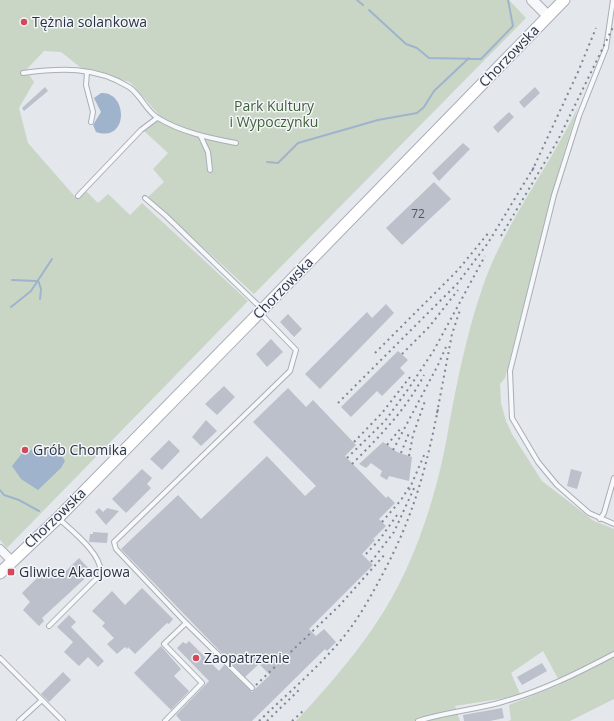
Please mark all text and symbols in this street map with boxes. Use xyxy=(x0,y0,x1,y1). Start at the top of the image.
place label: Tężnia solankowa xyxy=(32,12,147,31)
marker: Tężnia solankowa xyxy=(19,17,29,27)
street label: Chorzowska xyxy=(474,21,543,91)
park label: Park Kultury i Wypoczynku xyxy=(230,96,318,131)
house number: 72 xyxy=(411,205,425,222)
street label: Chorzowska xyxy=(248,253,317,323)
place label: Grób Chomika xyxy=(33,440,127,459)
marker: Grób Chomika xyxy=(20,445,30,455)
street label: Chorzowska xyxy=(20,483,90,552)
place label: Gliwice Akacjowa xyxy=(19,562,130,581)
marker: Gliwice Akacjowa xyxy=(6,567,16,577)
place label: Zaopatrzenie xyxy=(204,648,290,667)
marker: Zaopatrzenie xyxy=(191,653,201,663)

